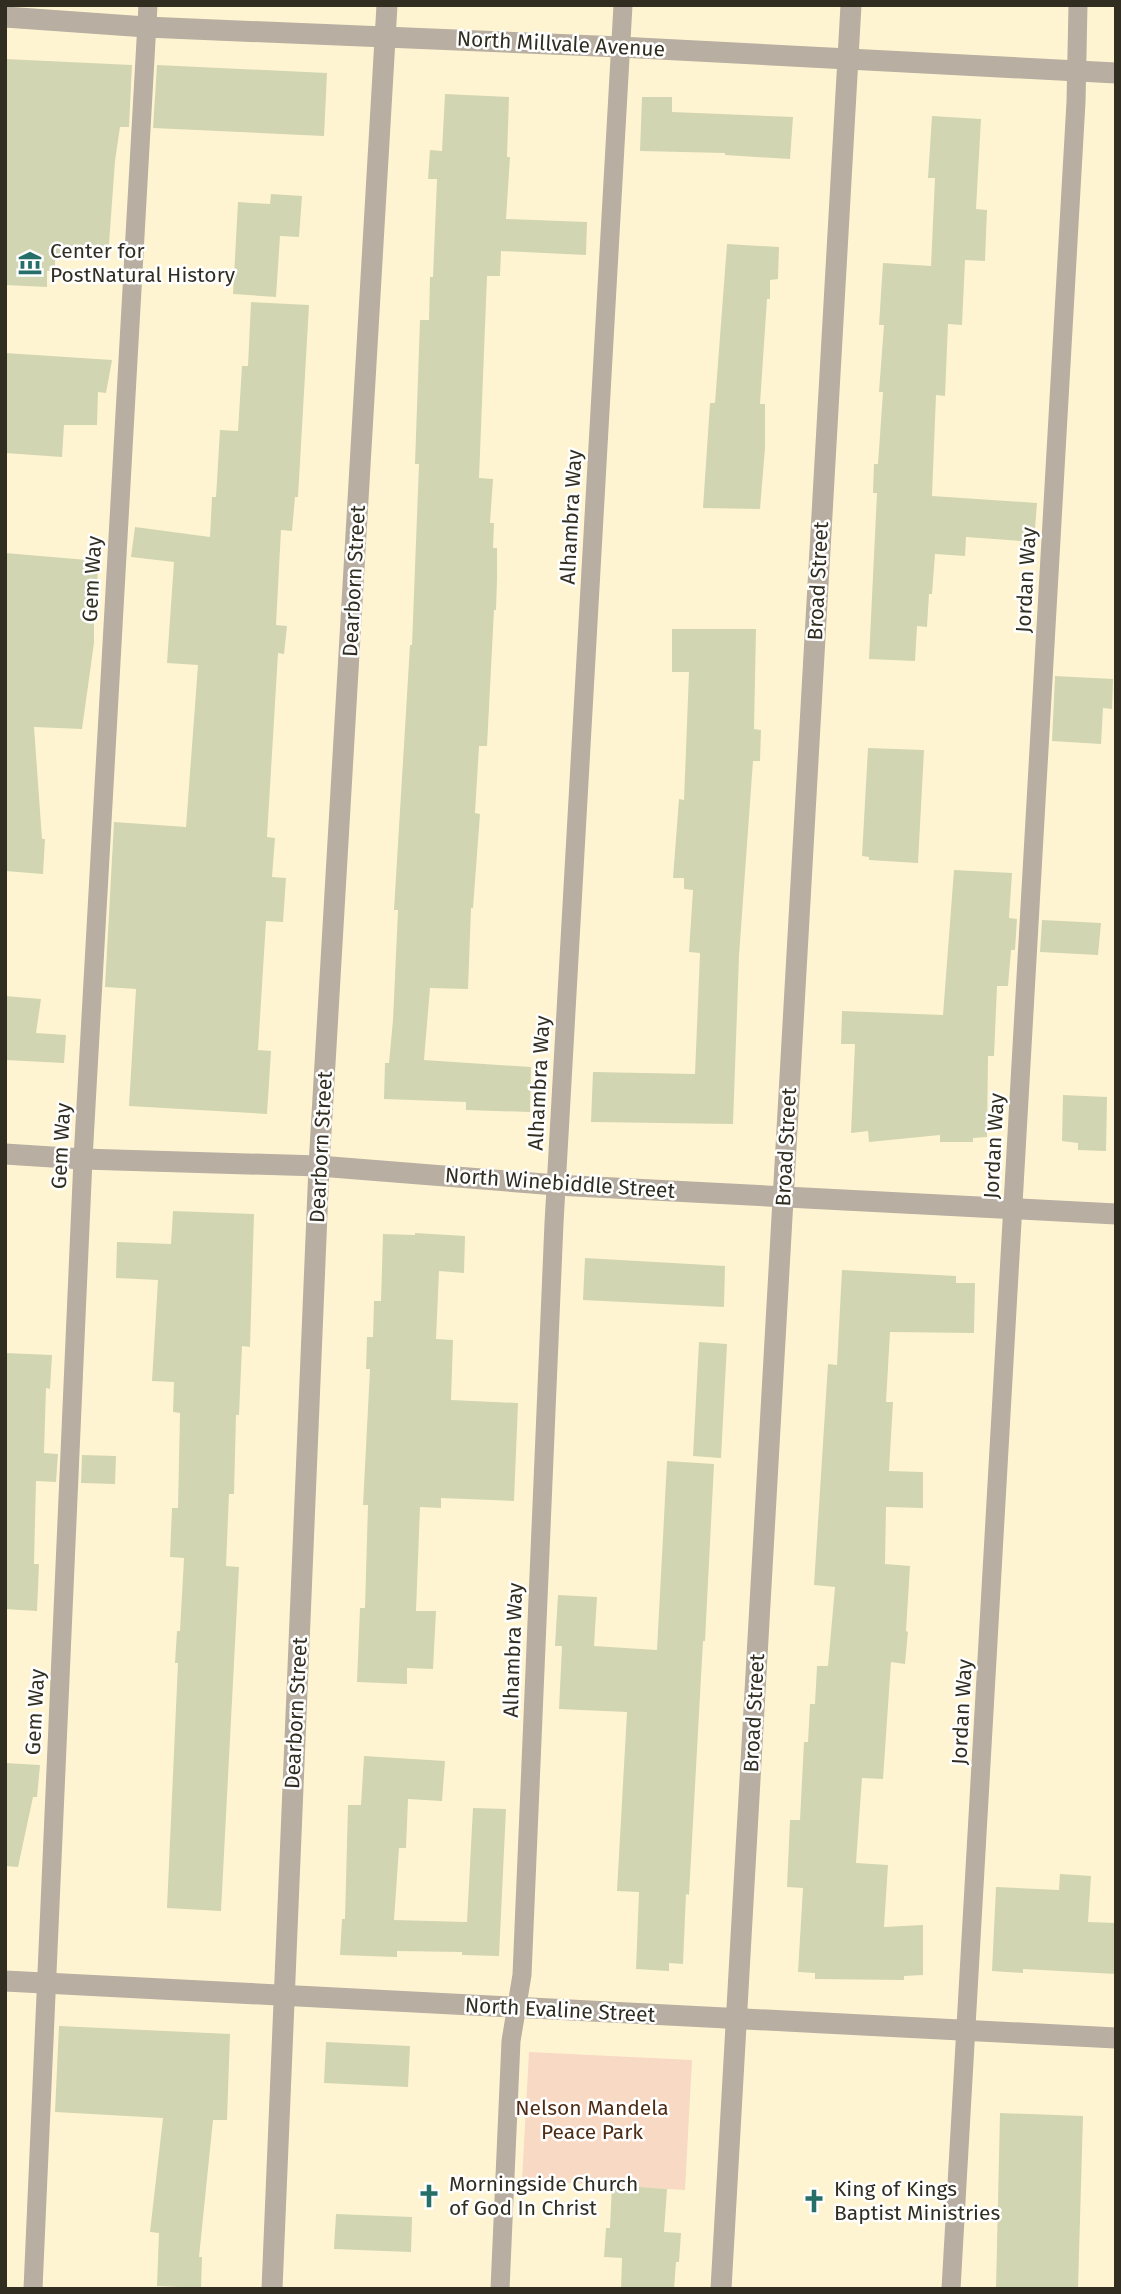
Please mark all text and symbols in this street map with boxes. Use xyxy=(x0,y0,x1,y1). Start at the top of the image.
street label: North Millvale Avenue xyxy=(456,26,666,62)
place label: Center for PostNatural History xyxy=(50,238,236,288)
museum icon: Center for PostNatural History xyxy=(16,249,44,277)
street label: Alhambra Way xyxy=(554,448,588,585)
street label: Dearborn Street xyxy=(337,504,371,658)
street label: Broad Street xyxy=(802,521,834,641)
street label: Jordan Way xyxy=(1010,526,1042,634)
street label: Gem Way xyxy=(77,535,107,623)
street label: Alhambra Way xyxy=(522,1014,556,1151)
street label: Dearborn Street xyxy=(304,1070,338,1224)
street label: Broad Street xyxy=(770,1087,802,1207)
street label: Jordan Way xyxy=(978,1092,1010,1200)
street label: Gem Way xyxy=(46,1102,76,1190)
street label: North Winebiddle Street xyxy=(444,1162,676,1204)
street label: Alhambra Way xyxy=(498,1581,528,1718)
street label: Dearborn Street xyxy=(279,1636,313,1790)
street label: Broad Street xyxy=(738,1653,770,1773)
street label: Jordan Way xyxy=(946,1658,978,1766)
street label: Gem Way xyxy=(20,1668,50,1756)
street label: North Evaline Street xyxy=(464,1992,656,2028)
park label: Nelson Mandela Peace Park xyxy=(515,2095,669,2145)
place label: Morningside Church of God In Christ xyxy=(449,2171,638,2221)
place label: King of Kings Baptist Ministries xyxy=(834,2176,1000,2226)
church icon: Morningside Church of God In Christ xyxy=(415,2182,443,2210)
church icon: King of Kings Baptist Ministries xyxy=(800,2187,828,2215)

